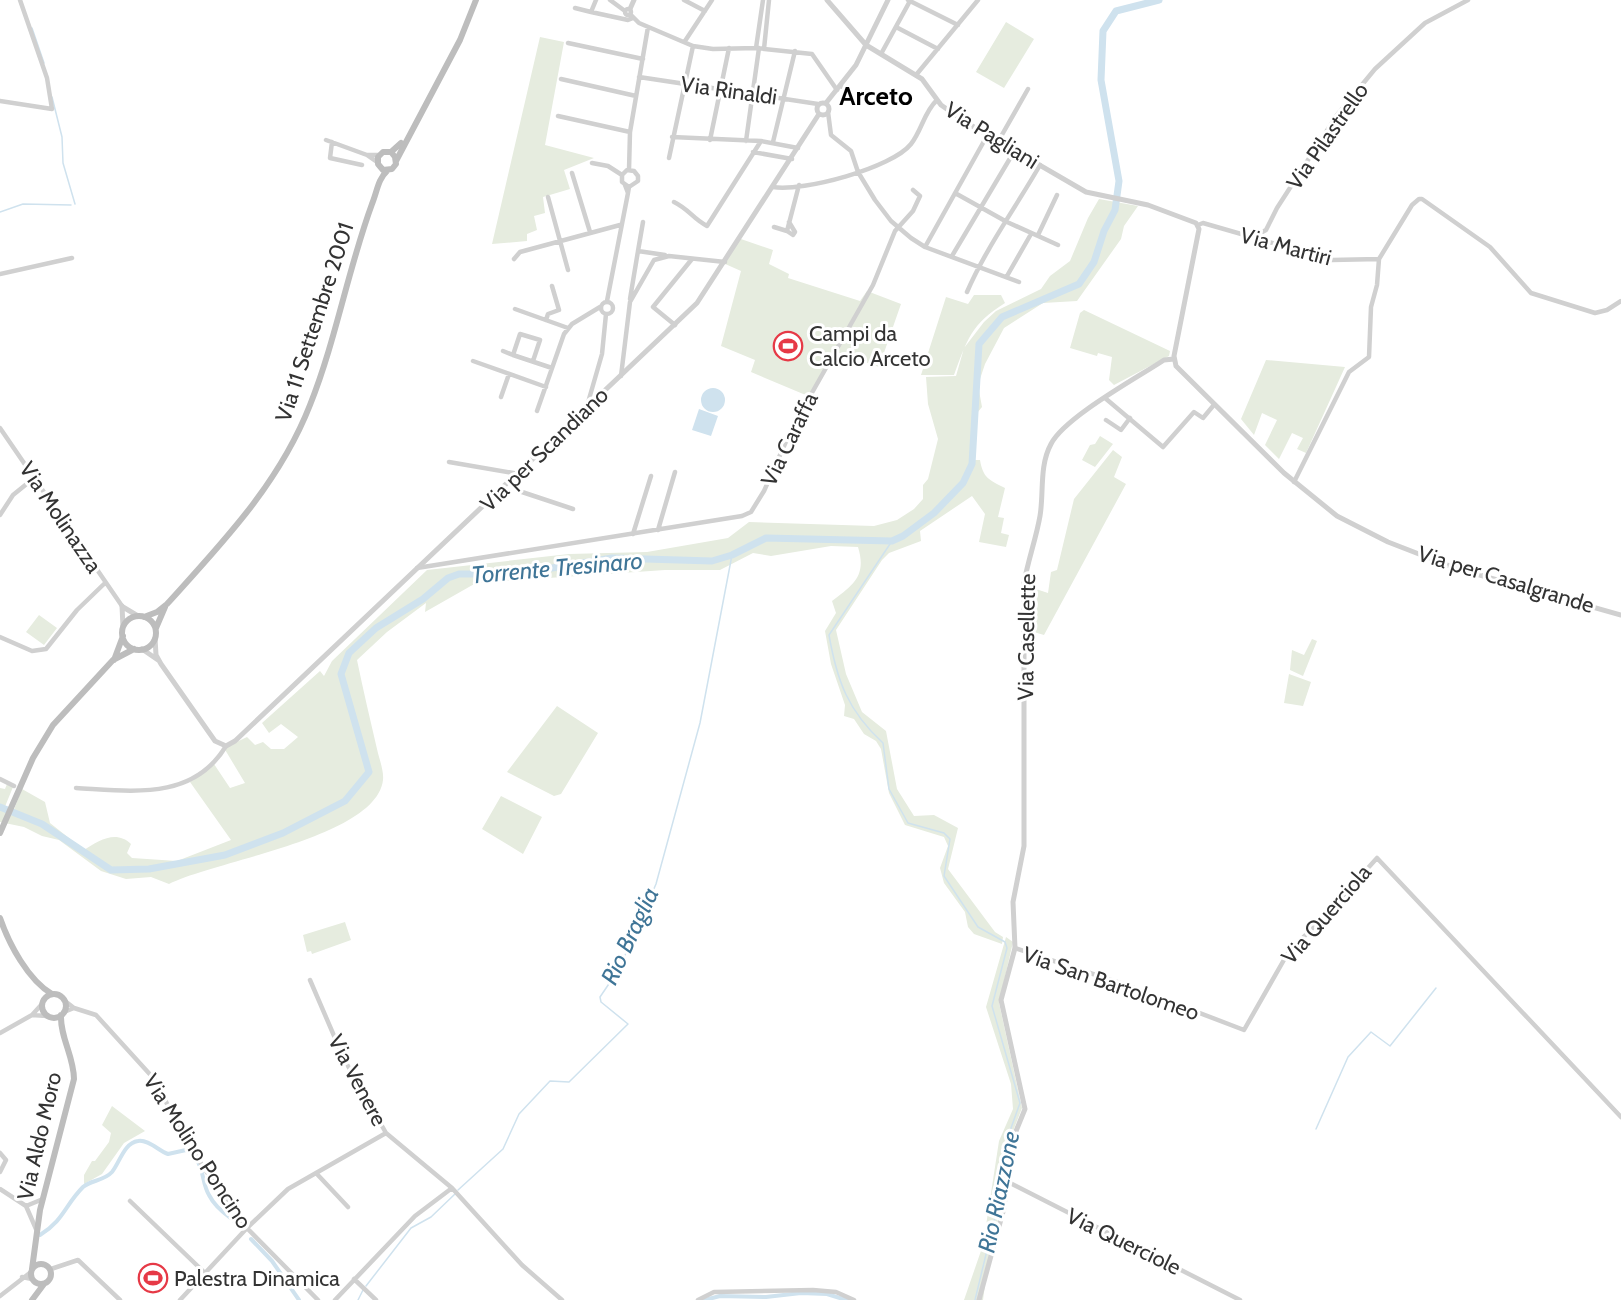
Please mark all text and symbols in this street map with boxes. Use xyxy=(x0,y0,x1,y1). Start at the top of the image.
street label: Via Rinaldi xyxy=(679,70,779,111)
street label: Via Pilastrello xyxy=(1281,78,1374,195)
district label: Arceto xyxy=(839,80,913,112)
street label: Via Pagliani xyxy=(940,96,1044,175)
street label: Via 11 Settembre 2001 xyxy=(270,219,359,425)
street label: Via Martiri xyxy=(1237,221,1335,272)
place label: Campi da Calcio Arceto xyxy=(809,320,931,372)
sports icon: Campi da Calcio Arceto xyxy=(772,330,804,362)
street label: Via per Scandiano xyxy=(475,381,614,517)
street label: Via Caraffa xyxy=(755,388,824,490)
street label: Via Molinazza xyxy=(14,457,108,578)
street label: Via per Casalgrande xyxy=(1414,540,1597,619)
water label: Torrente Tresinaro xyxy=(470,546,644,589)
street label: Via Casellette xyxy=(1012,573,1041,701)
street label: Via Querciola xyxy=(1276,859,1377,970)
water label: Rio Braglia xyxy=(594,882,665,989)
street label: Via San Bartolomeo xyxy=(1019,941,1203,1026)
street label: Via Venere xyxy=(322,1030,393,1130)
street label: Via Aldo Moro xyxy=(12,1069,67,1203)
street label: Via Molino Poncino xyxy=(137,1069,258,1234)
water label: Rio Riazzone xyxy=(972,1129,1026,1255)
street label: Via Querciole xyxy=(1062,1202,1185,1281)
sports icon: Palestra Dinamica xyxy=(137,1262,169,1294)
place label: Palestra Dinamica xyxy=(174,1265,340,1292)

